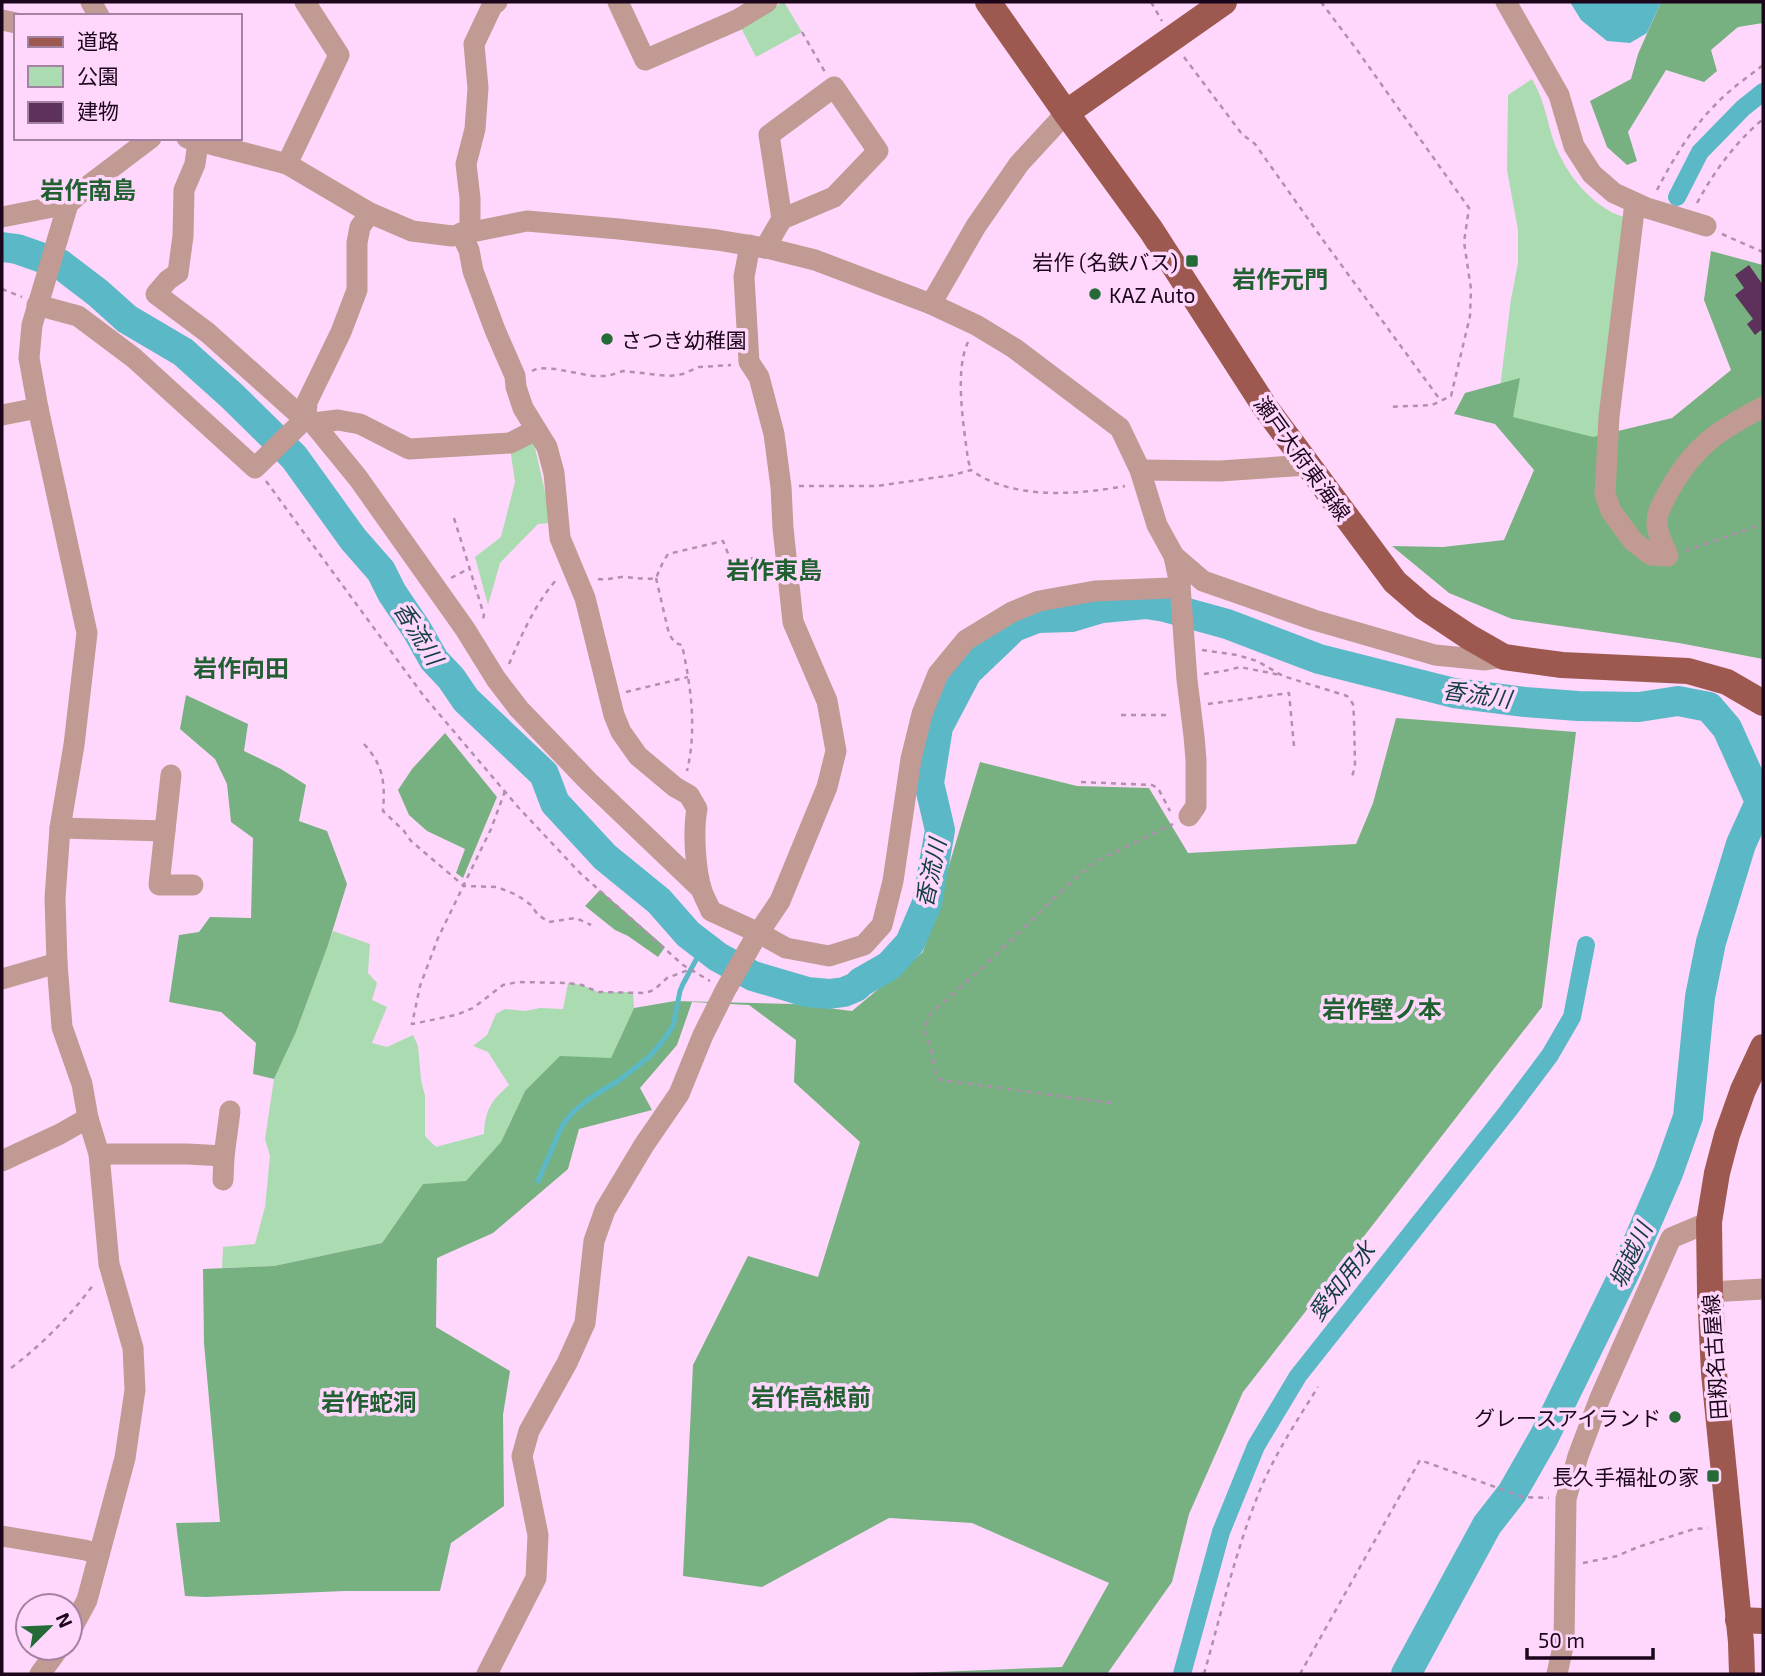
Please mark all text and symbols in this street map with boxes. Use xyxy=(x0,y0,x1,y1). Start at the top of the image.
legend xyxy=(14,14,242,140)
text: 道路 xyxy=(77,28,119,53)
text: 公園 xyxy=(77,63,119,88)
text: 建物 xyxy=(77,98,119,123)
district label: 岩作南島 xyxy=(40,175,136,204)
place label: 岩作 (名鉄バス) xyxy=(1032,249,1178,274)
marker: 岩作 (名鉄バス) xyxy=(1184,253,1200,269)
district label: 岩作元門 xyxy=(1232,264,1328,293)
place label: KAZ Auto xyxy=(1109,282,1196,307)
marker: KAZ Auto xyxy=(1087,286,1103,302)
place label: さつき幼稚園 xyxy=(621,327,747,352)
marker: さつき幼稚園 xyxy=(599,331,615,347)
street label: 瀬戸大府東海線 xyxy=(1250,391,1356,525)
district label: 岩作東島 xyxy=(726,555,822,584)
water label: 香流川 xyxy=(389,596,451,672)
district label: 岩作向田 xyxy=(193,653,289,682)
water label: 香流川 xyxy=(1441,675,1516,713)
water label: 香流川 xyxy=(909,833,951,910)
district label: 岩作壁ノ本 xyxy=(1322,994,1442,1023)
water label: 堀越川 xyxy=(1603,1215,1659,1292)
water label: 愛知用水 xyxy=(1302,1234,1382,1326)
street label: 田籾名古屋線 xyxy=(1697,1293,1731,1421)
district label: 岩作高根前 xyxy=(751,1382,871,1411)
district label: 岩作蛇洞 xyxy=(321,1387,417,1416)
place label: グレースアイランド xyxy=(1474,1405,1661,1430)
marker: グレースアイランド xyxy=(1667,1409,1683,1425)
place label: 長久手福祉の家 xyxy=(1552,1464,1699,1489)
marker: 長久手福祉の家 xyxy=(1705,1468,1721,1484)
north arrow xyxy=(14,1592,84,1662)
text: N xyxy=(52,1609,78,1631)
scale bar xyxy=(1527,1616,1653,1660)
text: 50 m xyxy=(1538,1627,1585,1652)

